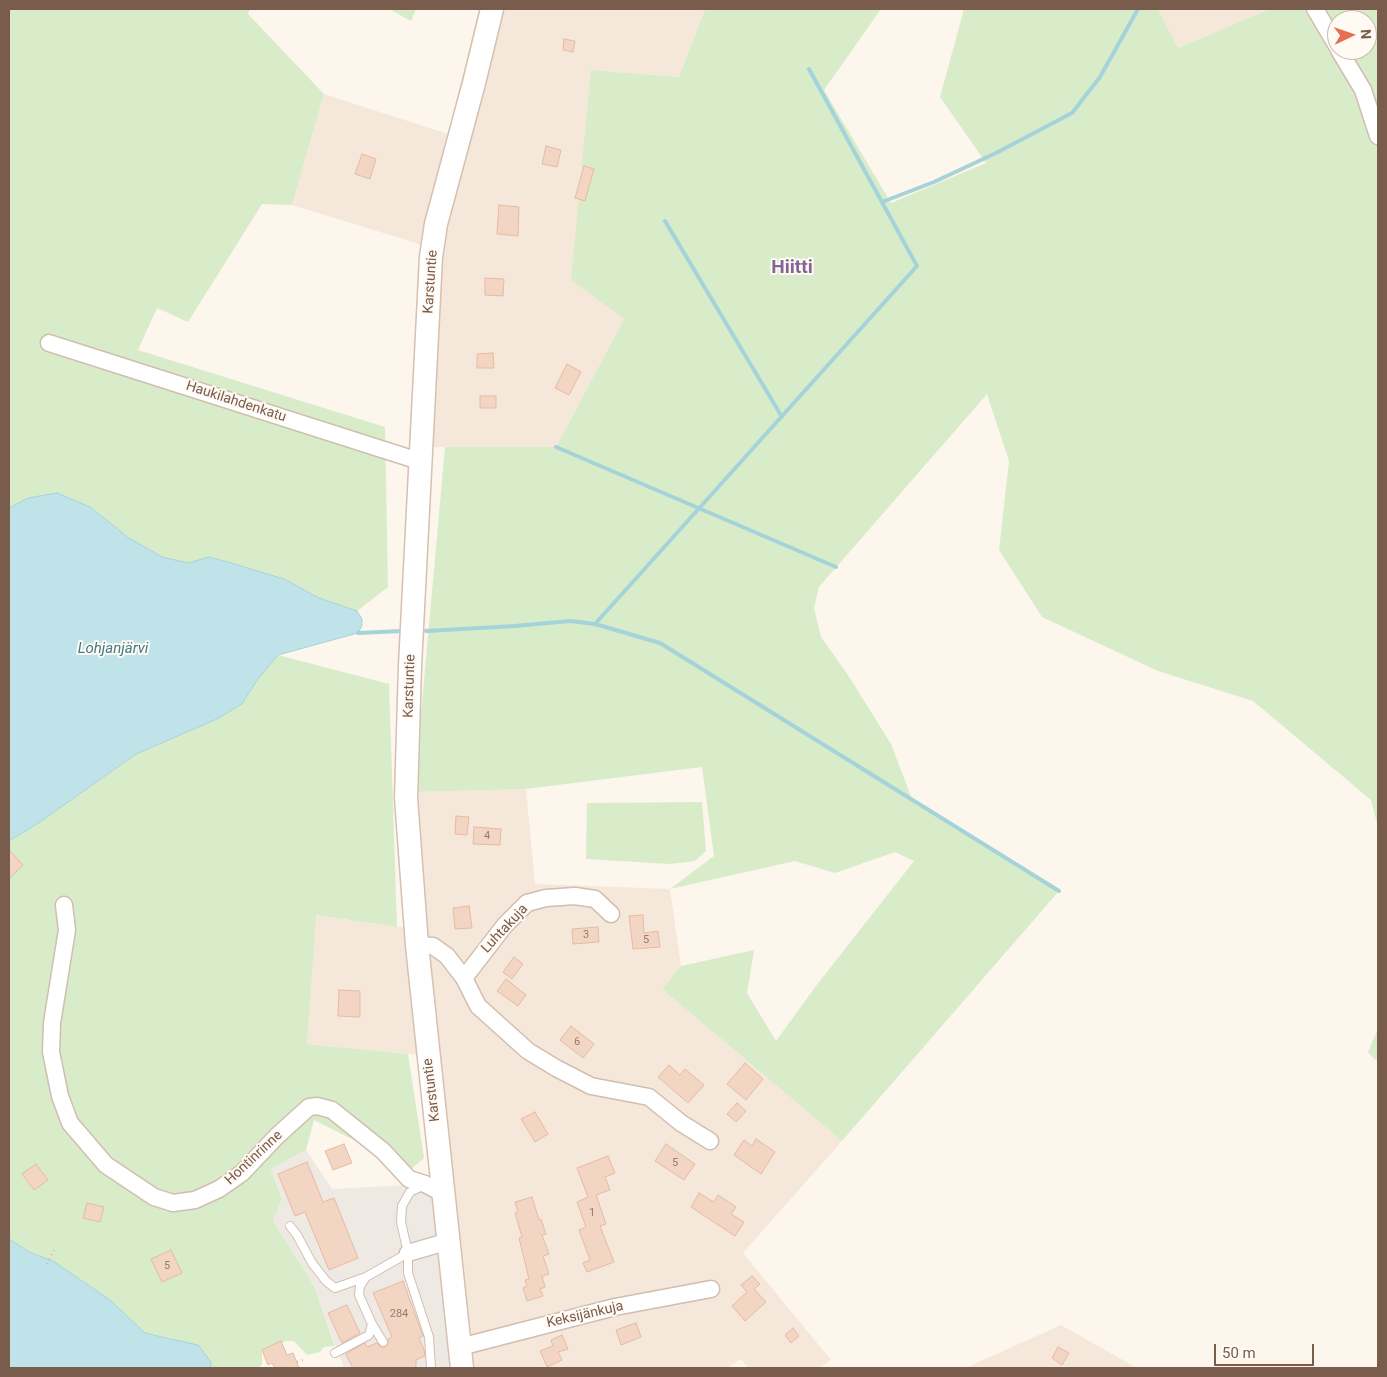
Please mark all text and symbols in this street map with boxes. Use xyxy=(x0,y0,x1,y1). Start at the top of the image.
north arrow xyxy=(1327,10,1377,60)
text: N xyxy=(1358,29,1374,40)
street label: Karstuntie xyxy=(420,250,442,314)
district label: Hiitti xyxy=(771,257,813,279)
street label: Haukilahdenkatu xyxy=(184,378,288,426)
water label: Lohjanjärvi xyxy=(78,640,148,658)
street label: Karstuntie xyxy=(400,654,420,718)
house number: 4 xyxy=(484,829,490,843)
street label: Luhtakuja xyxy=(478,901,532,957)
house number: 3 xyxy=(583,928,589,942)
house number: 5 xyxy=(643,933,649,947)
house number: 6 xyxy=(574,1035,580,1049)
street label: Karstuntie xyxy=(420,1057,444,1123)
street label: Hontinrinne xyxy=(222,1127,286,1189)
house number: 5 xyxy=(672,1156,678,1170)
house number: 1 xyxy=(589,1206,595,1220)
house number: 5 xyxy=(164,1259,170,1273)
street label: Keksijänkuja xyxy=(545,1298,625,1332)
house number: 284 xyxy=(390,1307,408,1321)
scale bar xyxy=(1217,1334,1317,1366)
text: 50 m xyxy=(1222,1344,1256,1362)

